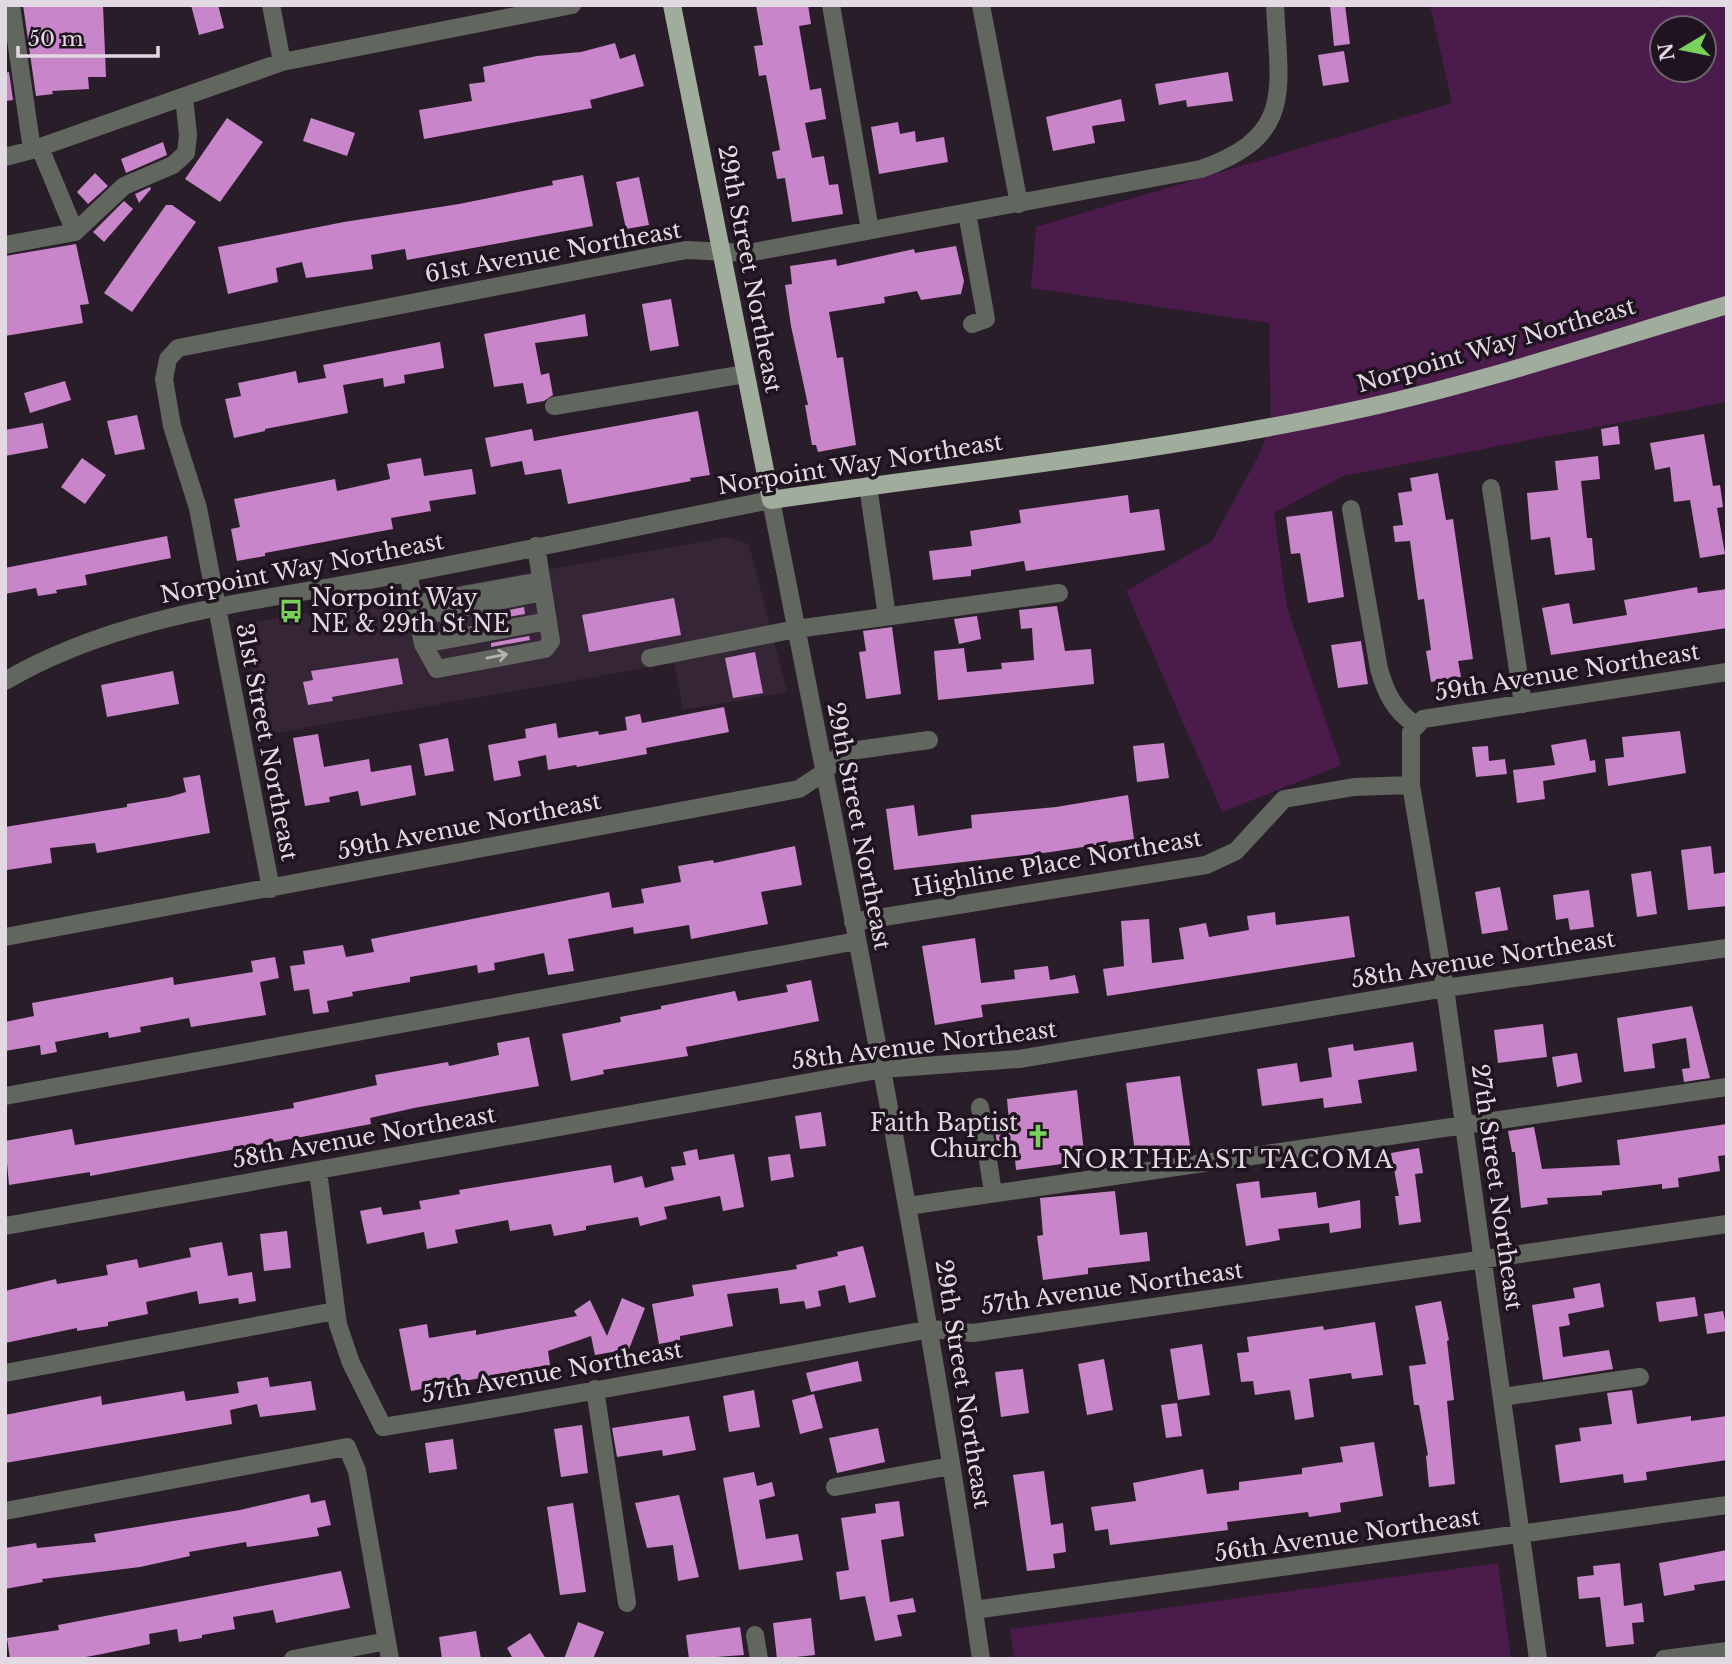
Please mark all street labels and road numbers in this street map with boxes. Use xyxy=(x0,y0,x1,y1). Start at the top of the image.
street label: 29th Street Northeast xyxy=(712,143,788,395)
street label: 61st Avenue Northeast xyxy=(423,216,684,288)
street label: Norpoint Way Northeast xyxy=(1354,292,1639,398)
street label: Norpoint Way Northeast xyxy=(715,428,1005,500)
street label: Norpoint Way Northeast xyxy=(158,527,446,609)
street label: 31st Street Northeast xyxy=(230,621,304,864)
street label: 59th Avenue Northeast xyxy=(1433,637,1702,707)
street label: 29th Street Northeast xyxy=(821,700,897,952)
street label: 59th Avenue Northeast xyxy=(335,787,603,865)
street label: Highline Place Northeast xyxy=(910,824,1204,902)
street label: 58th Avenue Northeast xyxy=(1349,924,1617,994)
street label: 58th Avenue Northeast xyxy=(790,1015,1059,1075)
street label: 27th Street Northeast xyxy=(1466,1062,1528,1312)
street label: 58th Avenue Northeast xyxy=(230,1100,498,1174)
street label: 57th Avenue Northeast xyxy=(979,1256,1245,1320)
street label: 29th Street Northeast xyxy=(930,1258,997,1511)
street label: 57th Avenue Northeast xyxy=(419,1335,685,1409)
street label: 56th Avenue Northeast xyxy=(1212,1502,1482,1568)

